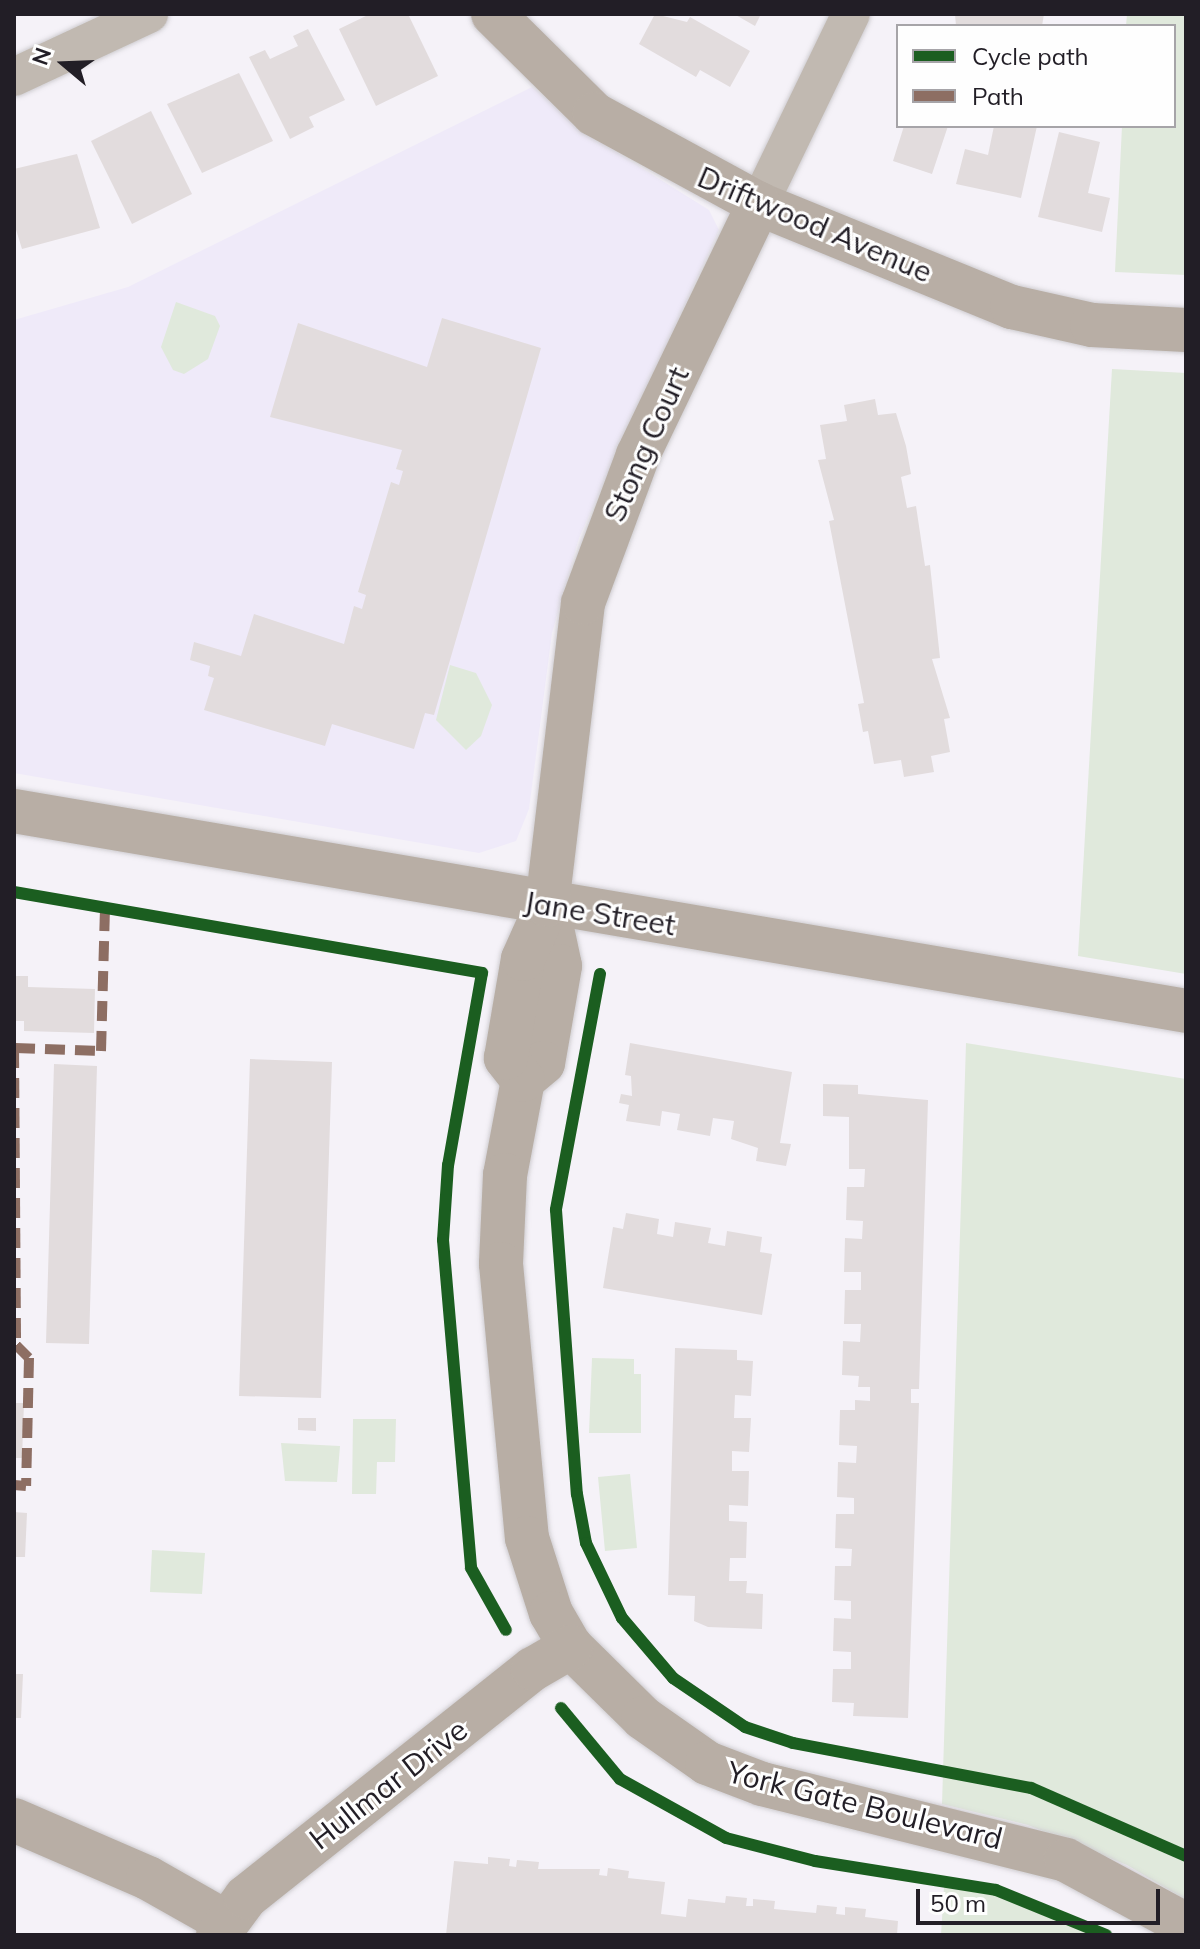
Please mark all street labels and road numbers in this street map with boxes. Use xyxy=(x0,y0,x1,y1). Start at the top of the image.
street label: Driftwood Avenue xyxy=(692,158,938,290)
street label: Stong Court xyxy=(596,361,696,527)
street label: Jane Street xyxy=(522,883,678,943)
street label: Hullmar Drive xyxy=(302,1711,474,1857)
street label: York Gate Boulevard xyxy=(724,1753,1006,1857)

